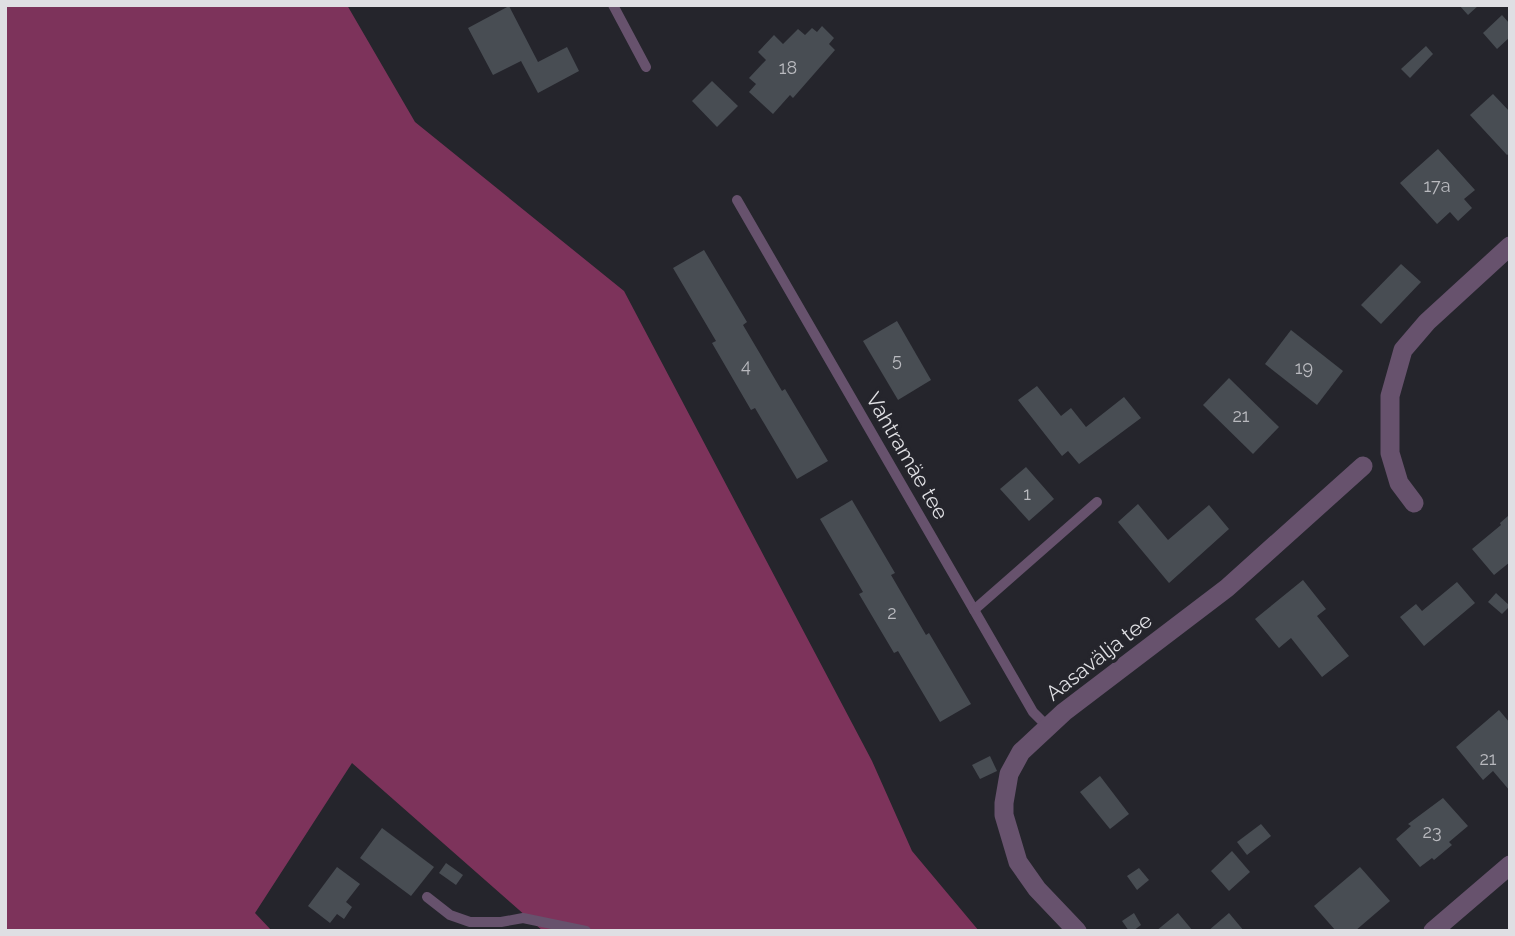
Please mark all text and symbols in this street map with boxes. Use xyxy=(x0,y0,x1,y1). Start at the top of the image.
house number: 18 xyxy=(779,57,797,78)
house number: 17a xyxy=(1423,175,1451,196)
house number: 5 xyxy=(892,349,902,370)
house number: 4 xyxy=(741,355,751,376)
house number: 19 xyxy=(1295,357,1313,378)
street label: Vahtramäe tee xyxy=(861,388,954,524)
house number: 21 xyxy=(1232,405,1250,426)
house number: 1 xyxy=(1023,483,1031,504)
house number: 2 xyxy=(887,602,897,623)
street label: Aasavälja tee xyxy=(1041,607,1157,706)
house number: 21 xyxy=(1479,748,1497,769)
house number: 23 xyxy=(1423,821,1442,842)

